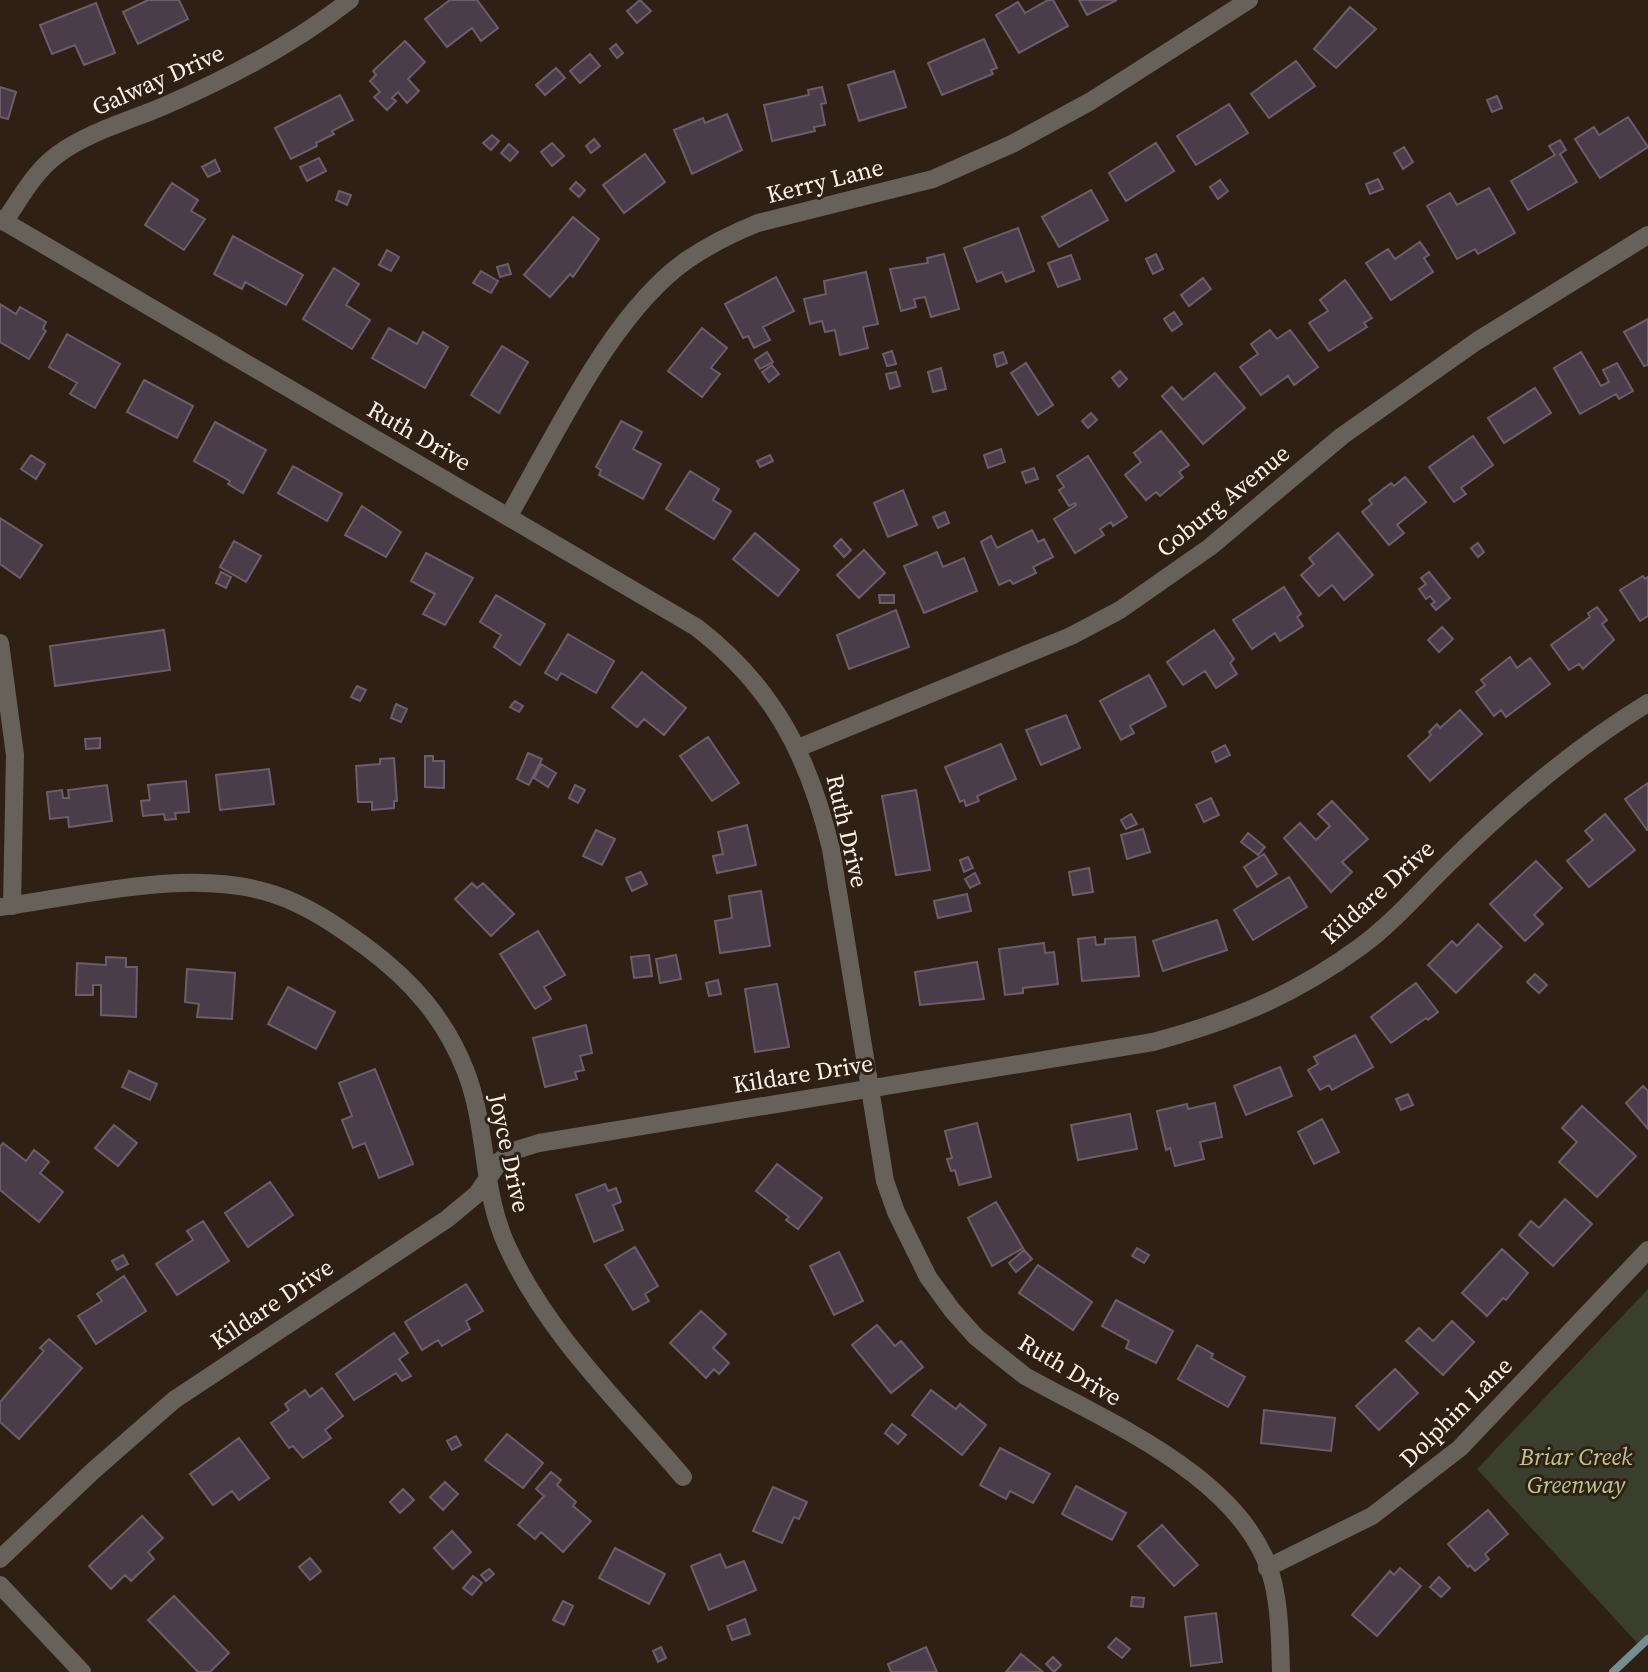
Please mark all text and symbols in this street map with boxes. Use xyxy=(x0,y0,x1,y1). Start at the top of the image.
street label: Galway Drive xyxy=(87,36,229,123)
street label: Kerry Lane xyxy=(763,150,887,211)
street label: Ruth Drive xyxy=(361,393,477,479)
street label: Coburg Avenue xyxy=(1149,437,1296,565)
street label: Ruth Drive xyxy=(818,771,877,891)
street label: Kildare Drive xyxy=(1314,832,1441,951)
street label: Kildare Drive xyxy=(731,1046,875,1101)
street label: Joyce Drive xyxy=(481,1089,538,1215)
street label: Kildare Drive xyxy=(204,1250,340,1357)
street label: Ruth Drive xyxy=(1012,1326,1128,1413)
street label: Dolphin Lane xyxy=(1392,1349,1519,1474)
park label: Briar Creek Greenway xyxy=(1519,1440,1633,1501)

